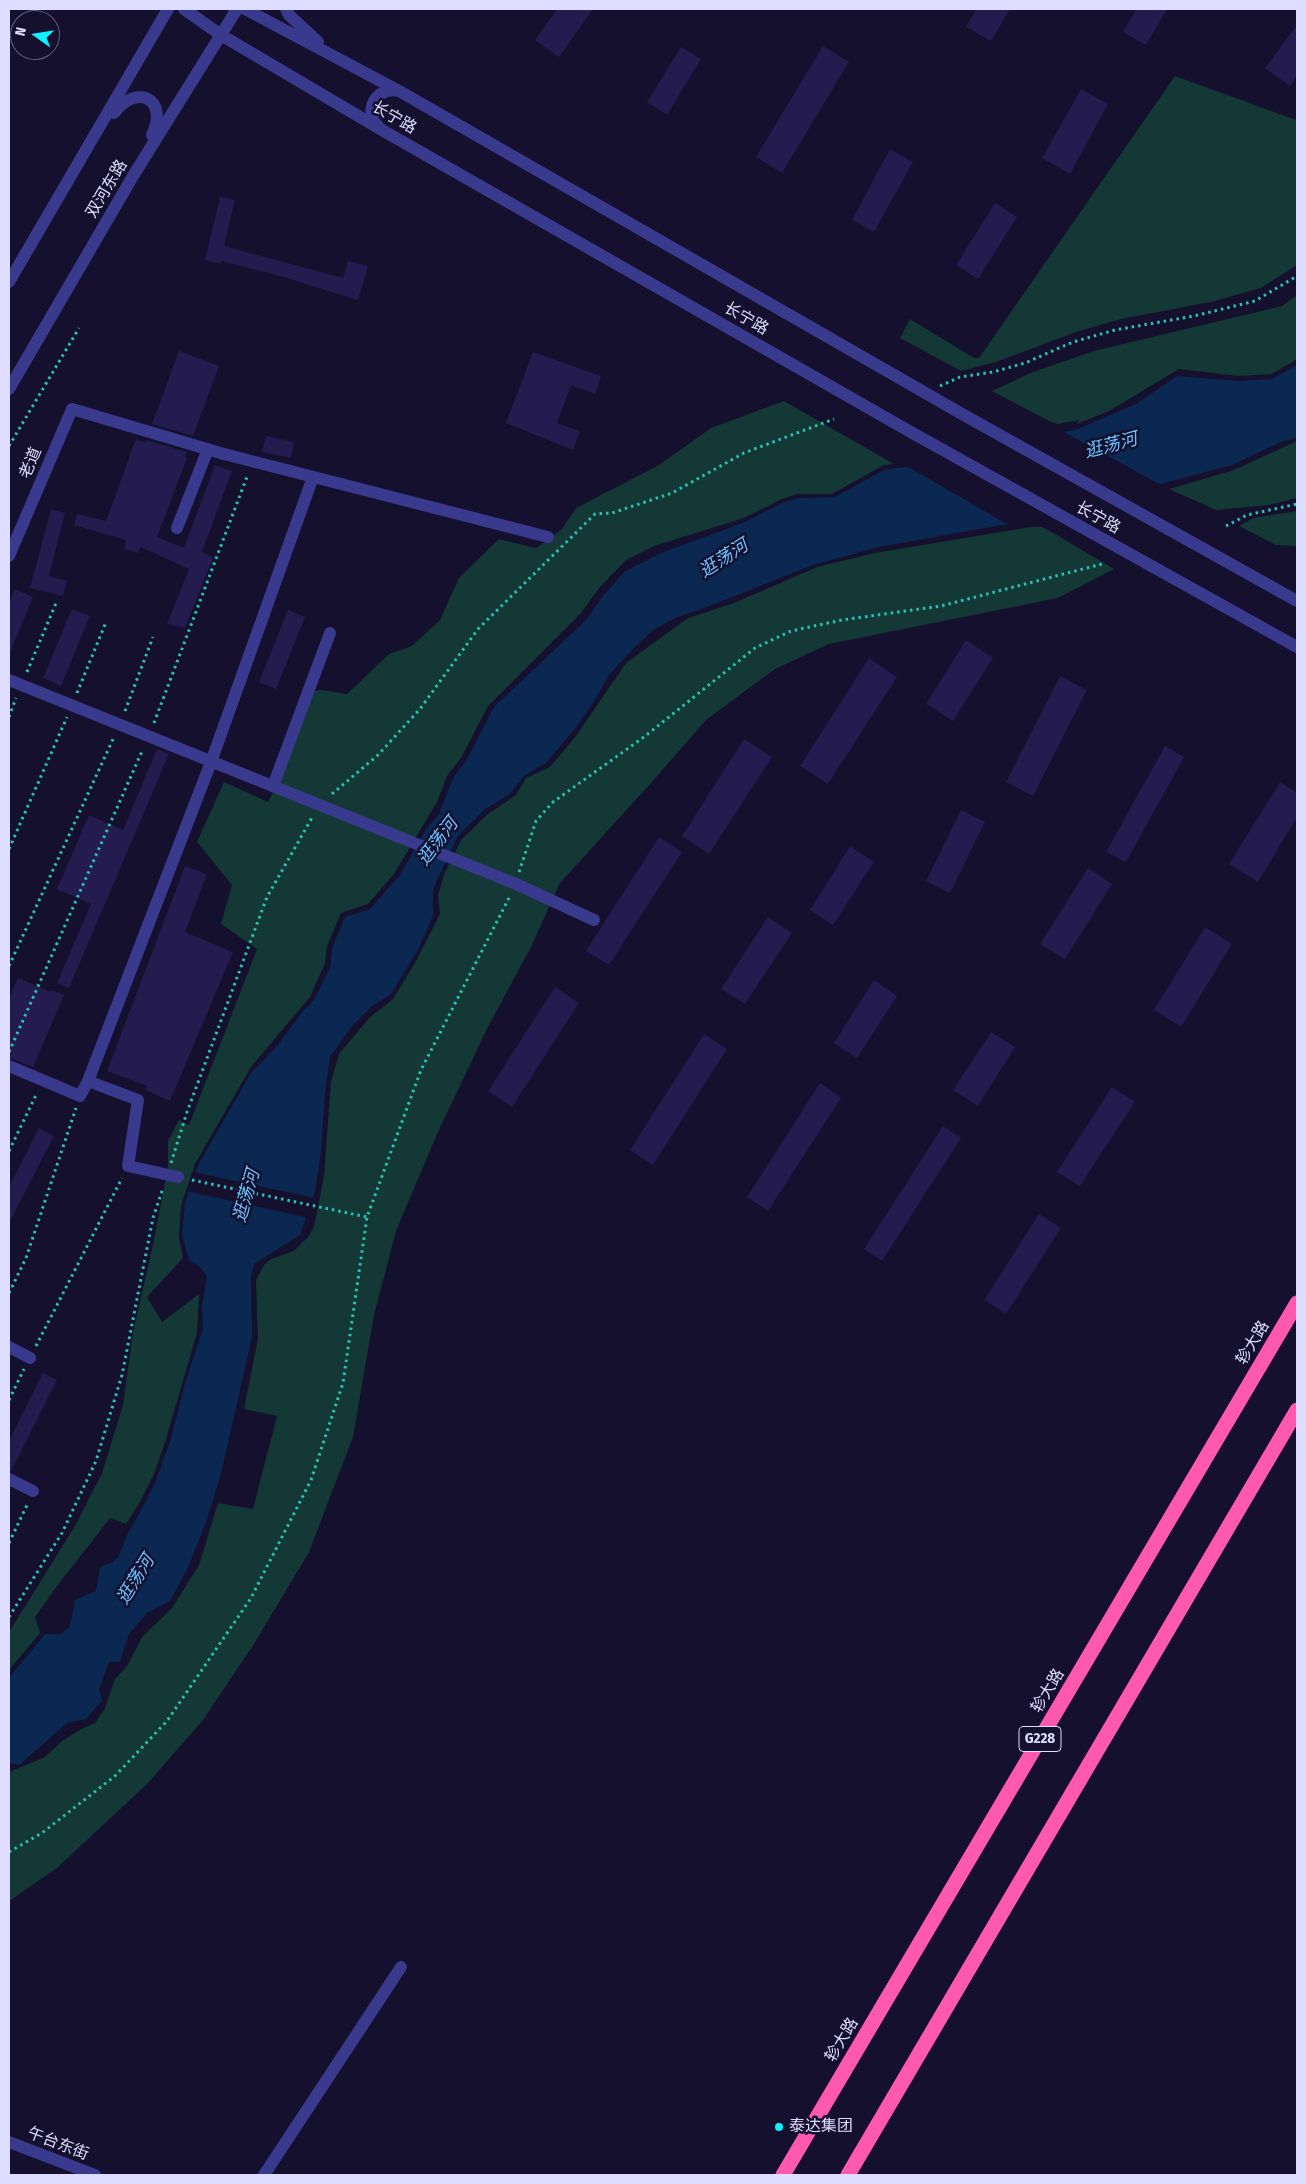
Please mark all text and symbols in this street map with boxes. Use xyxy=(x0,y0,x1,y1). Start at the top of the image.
north arrow xyxy=(10,10,60,60)
text: N xyxy=(12,26,30,38)
street label: 长宁路 xyxy=(368,98,420,138)
street label: 双河东路 xyxy=(82,157,132,221)
street label: 长宁路 xyxy=(720,299,772,339)
water label: 逛荡河 xyxy=(1082,429,1140,463)
street label: 老道 xyxy=(16,445,46,481)
street label: 长宁路 xyxy=(1072,498,1124,538)
water label: 逛荡河 xyxy=(695,535,753,583)
water label: 逛荡河 xyxy=(413,814,463,870)
water label: 逛荡河 xyxy=(229,1167,265,1225)
street label: 轸大路 xyxy=(1232,1317,1274,1369)
water label: 逛荡河 xyxy=(113,1551,159,1609)
street label: 轸大路 xyxy=(1027,1665,1069,1717)
road number: G228 xyxy=(1019,1726,1061,1752)
street label: 轸大路 xyxy=(821,2014,863,2066)
place label: 泰达集团 xyxy=(789,2117,853,2137)
marker: 泰达集团 xyxy=(773,2121,785,2133)
street label: 午台东街 xyxy=(25,2124,91,2164)

